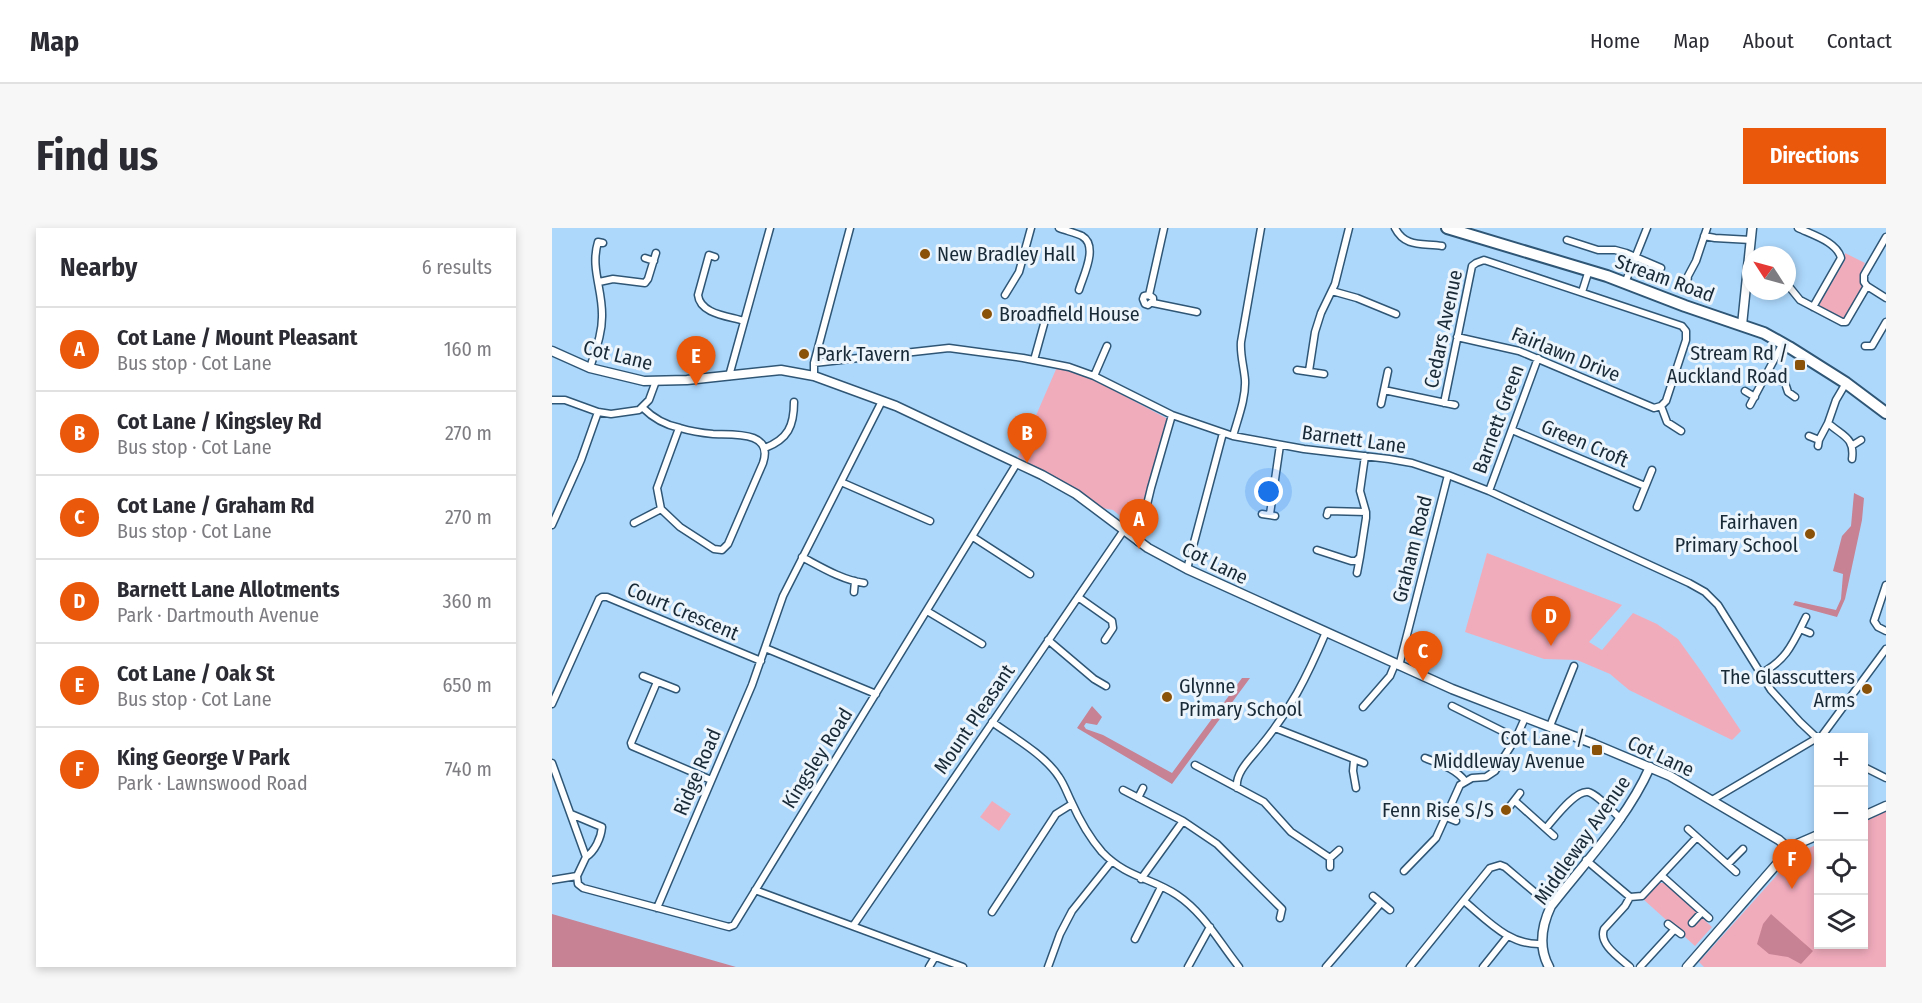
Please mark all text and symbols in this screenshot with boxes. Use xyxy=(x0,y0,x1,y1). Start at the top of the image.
text: Map xyxy=(30,25,79,58)
text: Home xyxy=(1590,28,1640,54)
text: Map xyxy=(1673,28,1710,54)
text: About xyxy=(1743,28,1794,54)
text: Contact xyxy=(1827,28,1892,54)
button: Directions xyxy=(1743,128,1886,184)
text: Find us xyxy=(36,131,158,181)
place label: New Bradley Hall xyxy=(937,242,1076,266)
north arrow xyxy=(1742,246,1796,300)
marker: New Bradley Hall xyxy=(918,247,932,261)
street label: Stream Road xyxy=(1612,249,1718,307)
text: Nearby xyxy=(60,252,137,283)
text: 6 results xyxy=(422,255,492,279)
street label: Cedars Avenue xyxy=(1419,268,1467,390)
place label: Broadfield House xyxy=(999,302,1140,326)
marker: Broadfield House xyxy=(980,307,994,321)
street label: Fairlawn Drive xyxy=(1508,321,1624,387)
text: Cot Lane / Mount Pleasant xyxy=(117,324,357,351)
street label: Cot Lane xyxy=(581,335,655,375)
pin: E xyxy=(676,336,716,386)
text: A xyxy=(74,337,85,361)
text: 160 m xyxy=(444,337,492,361)
place label: Stream Rd / Auckland Road xyxy=(1667,341,1788,388)
place label: Park Tavern xyxy=(816,342,910,366)
marker: Park Tavern xyxy=(797,347,811,361)
text: Bus stop · Cot Lane xyxy=(117,351,272,375)
marker: Stream Rd / Auckland Road xyxy=(1793,358,1807,372)
street label: Barnett Green xyxy=(1467,361,1529,477)
text: Cot Lane / Kingsley Rd xyxy=(117,408,322,435)
pin: B xyxy=(1008,414,1046,463)
street label: Green Croft xyxy=(1538,414,1633,472)
street label: Barnett Lane xyxy=(1300,420,1408,458)
text: B xyxy=(74,421,85,445)
text: 270 m xyxy=(445,421,492,445)
text: Bus stop · Cot Lane xyxy=(117,435,272,459)
your location xyxy=(1254,477,1283,506)
text: Cot Lane / Graham Rd xyxy=(117,492,315,519)
street label: Graham Road xyxy=(1387,493,1437,605)
pin: A xyxy=(1120,500,1158,549)
text: C xyxy=(74,505,85,529)
text: 270 m xyxy=(445,505,492,529)
place label: Fairhaven Primary School xyxy=(1675,510,1798,557)
text: Bus stop · Cot Lane xyxy=(117,519,272,543)
marker: Fairhaven Primary School xyxy=(1803,527,1817,541)
street label: Cot Lane xyxy=(1178,537,1252,589)
text: Barnett Lane Allotments xyxy=(117,576,340,603)
street label: Court Crescent xyxy=(624,577,743,645)
text: D xyxy=(74,589,85,613)
text: 360 m xyxy=(443,589,492,613)
pin: D xyxy=(1532,596,1570,646)
text: Park · Dartmouth Avenue xyxy=(117,603,319,627)
pin: C xyxy=(1404,632,1442,681)
street label: Mount Pleasant xyxy=(929,659,1020,778)
text: Cot Lane / Oak St xyxy=(117,660,275,687)
place label: The Glasscutters Arms xyxy=(1721,665,1855,712)
text: E xyxy=(75,673,84,697)
text: 650 m xyxy=(443,673,492,697)
place label: Glynne Primary School xyxy=(1179,674,1302,721)
marker: The Glasscutters Arms xyxy=(1860,682,1874,696)
text: Bus stop · Cot Lane xyxy=(117,687,272,711)
marker: Glynne Primary School xyxy=(1160,690,1174,704)
street label: Kingsley Road xyxy=(777,703,857,813)
street label: Ridge Road xyxy=(668,725,726,819)
place label: Cot Lane / Middleway Avenue xyxy=(1433,726,1585,773)
street label: Cot Lane xyxy=(1624,730,1698,782)
map controls xyxy=(1814,733,1868,949)
button: + xyxy=(1814,733,1868,787)
marker: Cot Lane / Middleway Avenue xyxy=(1590,743,1604,757)
text: King George V Park xyxy=(117,744,290,771)
text: F xyxy=(75,757,84,781)
text: 740 m xyxy=(444,757,492,781)
text: Park · Lawnswood Road xyxy=(117,771,308,795)
street label: Middleway Avenue xyxy=(1529,771,1635,909)
button: − xyxy=(1814,787,1868,841)
place label: Fenn Rise S/S xyxy=(1382,798,1494,822)
marker: Fenn Rise S/S xyxy=(1499,803,1513,817)
pin: F xyxy=(1772,840,1812,889)
button: locate xyxy=(1814,841,1868,895)
button: layers xyxy=(1814,895,1868,949)

